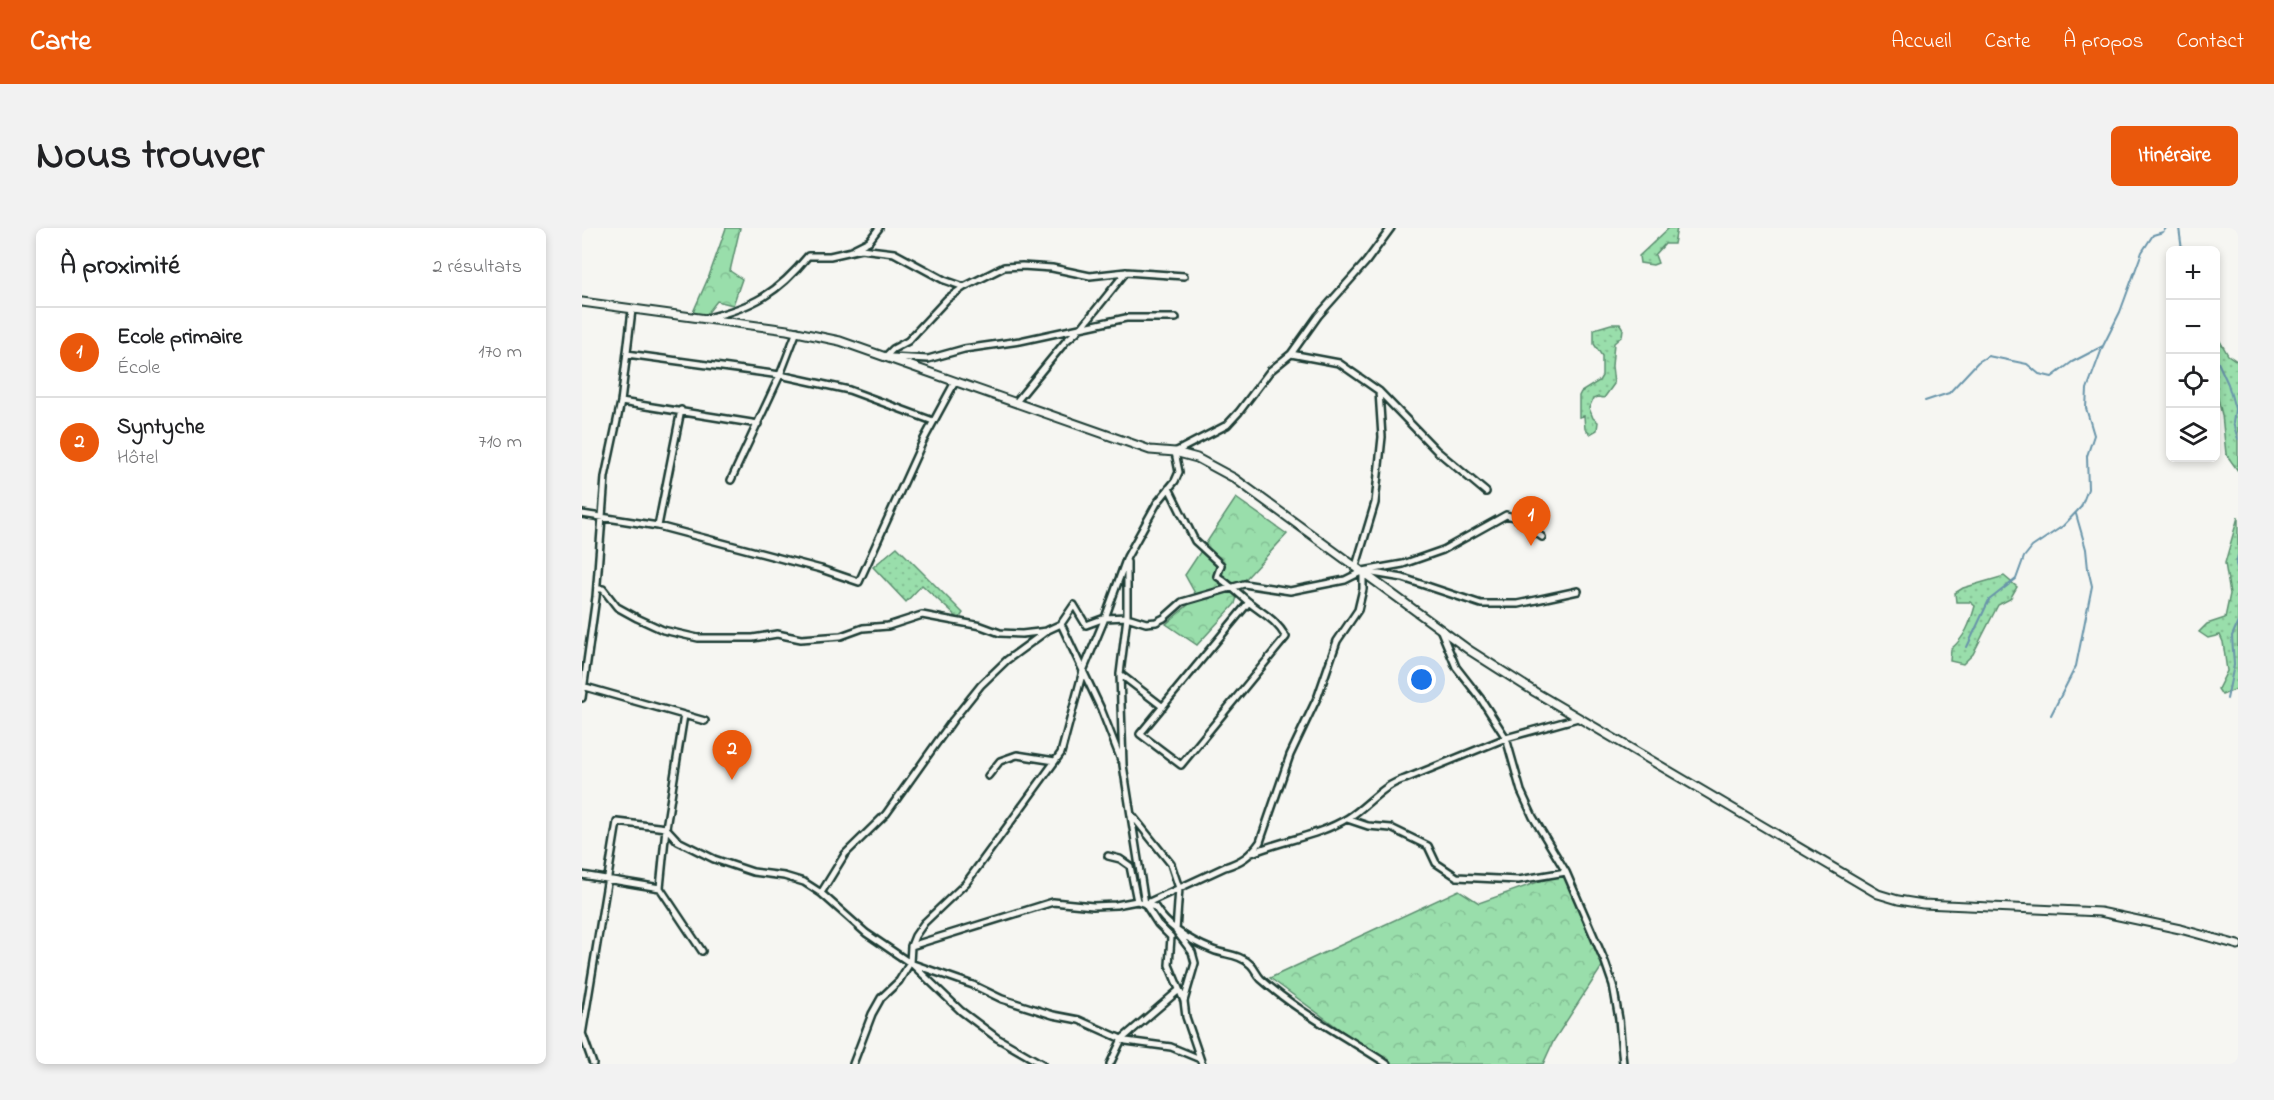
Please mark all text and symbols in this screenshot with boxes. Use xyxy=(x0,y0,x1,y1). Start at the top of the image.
text: Carte xyxy=(30,22,91,63)
text: Accueil xyxy=(1891,27,1952,57)
text: Carte xyxy=(1985,27,2030,57)
text: À propos xyxy=(2063,27,2143,57)
text: Contact xyxy=(2176,27,2244,57)
text: Nous trouver xyxy=(36,126,264,187)
button: Itinéraire xyxy=(2111,126,2238,186)
map controls xyxy=(2166,246,2220,462)
button: + xyxy=(2166,246,2220,300)
text: À proximité xyxy=(60,248,180,286)
text: 2 résultats xyxy=(433,253,522,282)
button: − xyxy=(2166,300,2220,354)
text: Ecole primaire xyxy=(117,322,242,354)
text: 1 xyxy=(76,338,83,367)
text: 170 m xyxy=(478,338,522,367)
text: École xyxy=(117,354,160,383)
button: locate xyxy=(2166,354,2220,408)
button: layers xyxy=(2166,408,2220,462)
text: Syntyche xyxy=(117,412,205,444)
text: 2 xyxy=(75,428,84,457)
text: 710 m xyxy=(478,428,522,457)
text: Hôtel xyxy=(117,444,158,473)
pin: 1 xyxy=(1512,496,1550,546)
your location xyxy=(1407,665,1436,694)
pin: 2 xyxy=(712,730,752,780)

